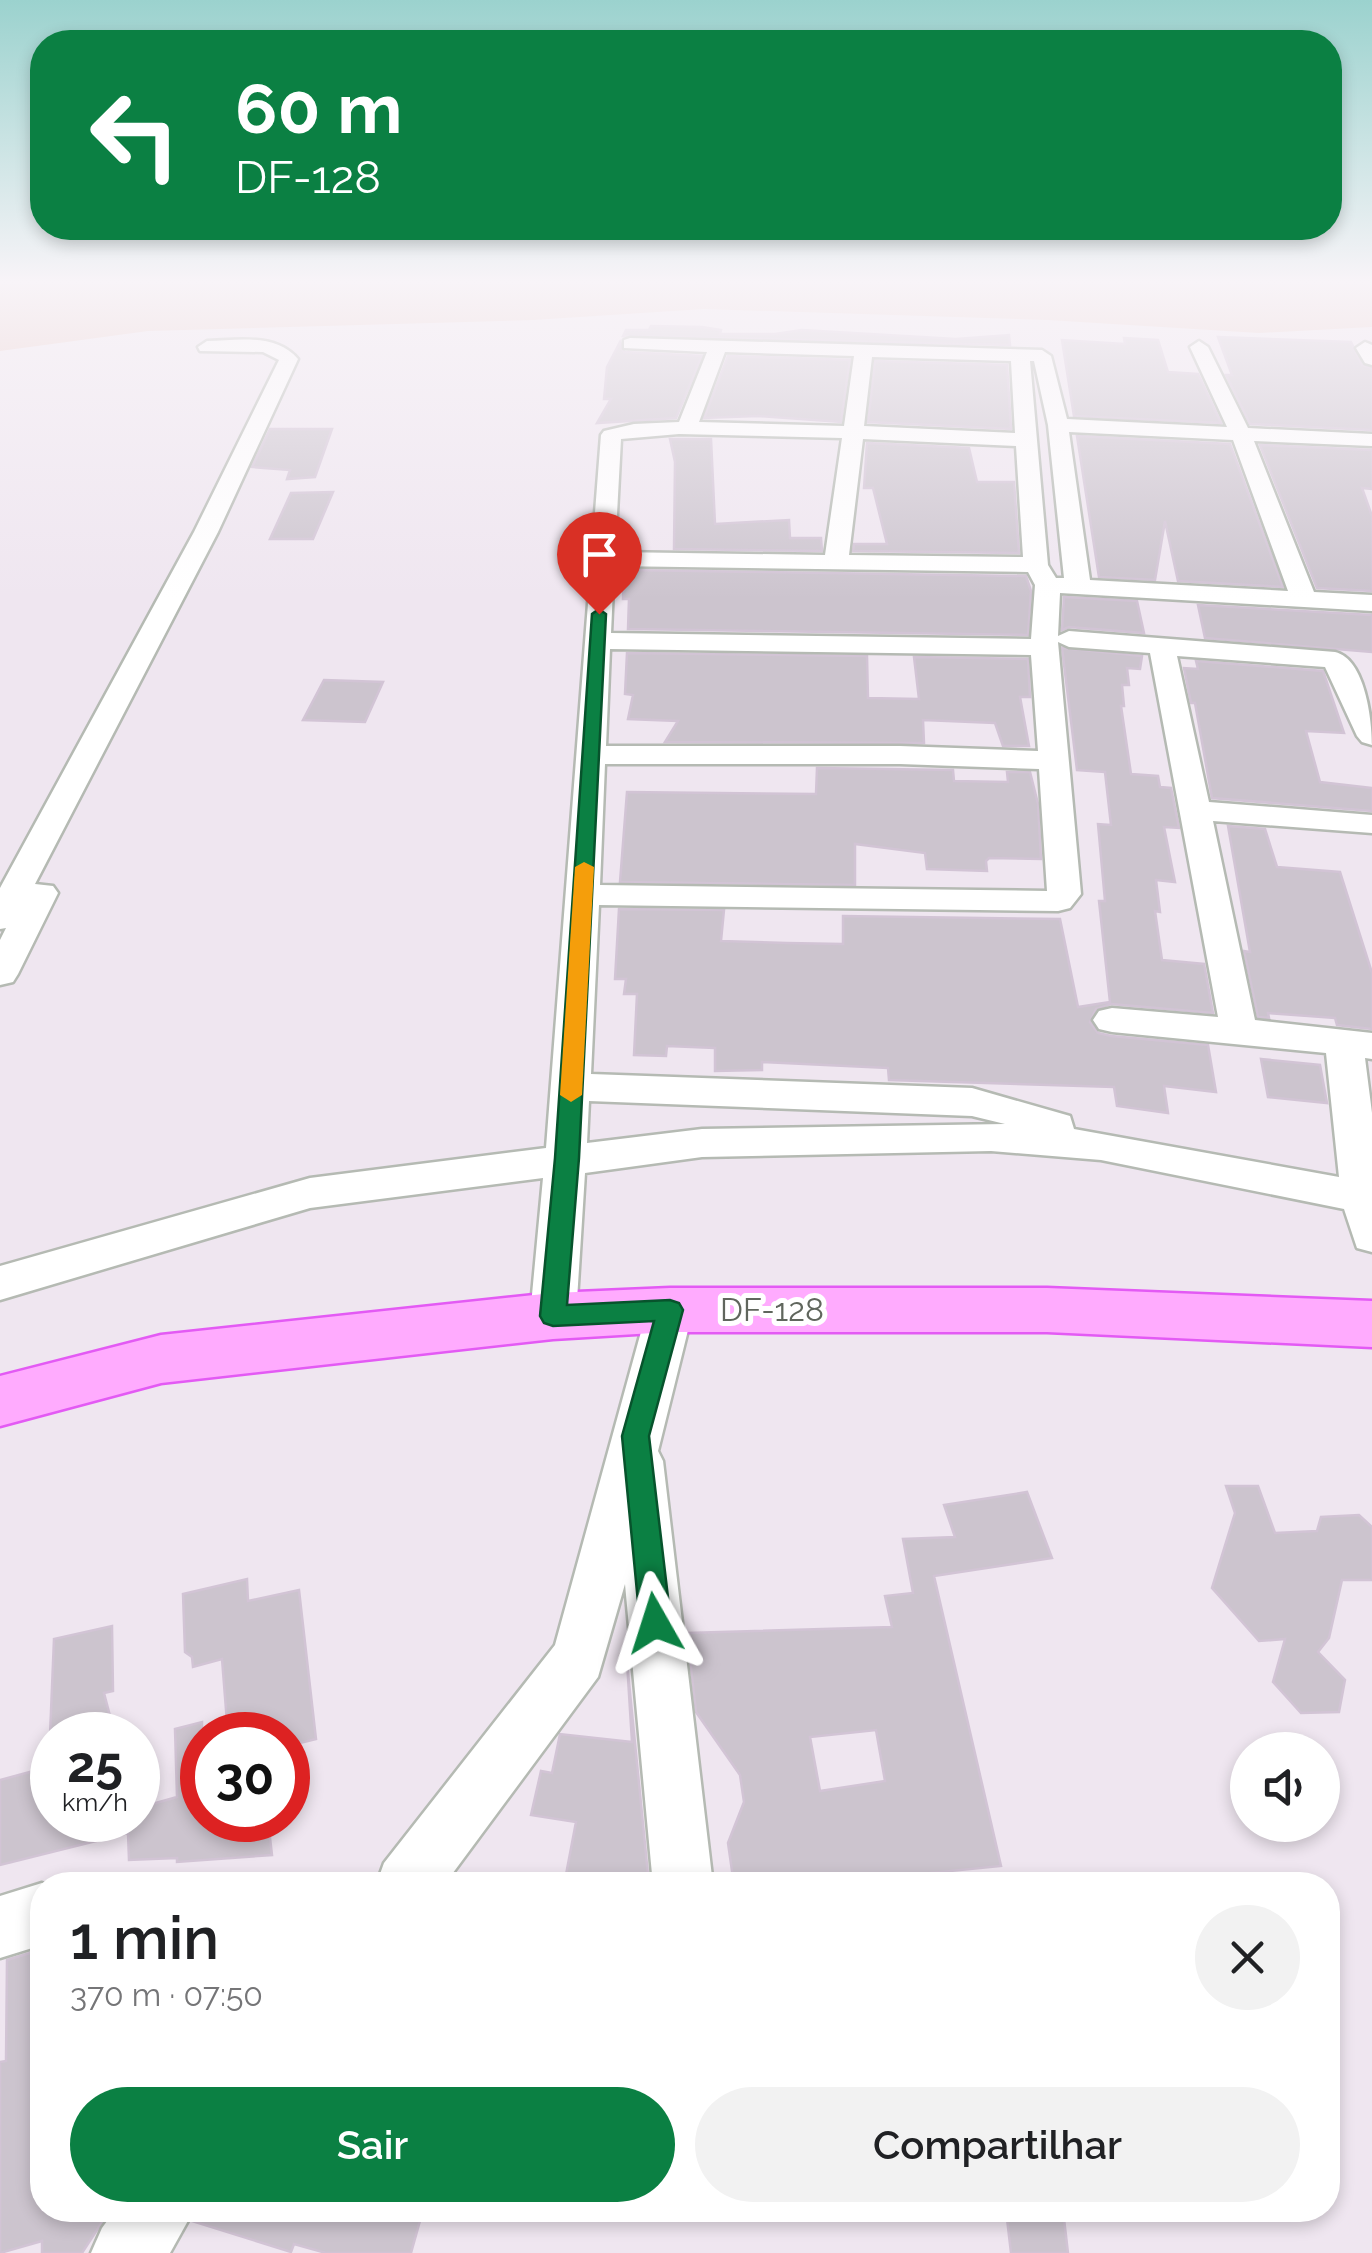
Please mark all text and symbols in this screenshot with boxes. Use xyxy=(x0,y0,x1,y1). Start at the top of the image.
text: 60 m xyxy=(235,67,402,149)
icon: left xyxy=(70,70,200,200)
text: DF-128 xyxy=(235,151,381,204)
pin xyxy=(557,512,642,615)
icon: arrive xyxy=(572,527,627,582)
street label: DF-128 xyxy=(720,1291,824,1328)
position arrow xyxy=(603,1571,707,1675)
speed limit sign: 30 xyxy=(180,1712,310,1842)
map controls xyxy=(1230,1732,1340,1842)
button: sound xyxy=(1230,1732,1340,1842)
text: 25 xyxy=(67,1735,123,1794)
text: km/h xyxy=(62,1787,128,1817)
text: 1 min xyxy=(70,1903,219,1973)
button: close xyxy=(1195,1905,1300,2010)
text: 370 m · 07:50 xyxy=(70,1976,263,2013)
button: Sair xyxy=(70,2087,675,2202)
button: Compartilhar xyxy=(695,2087,1300,2202)

